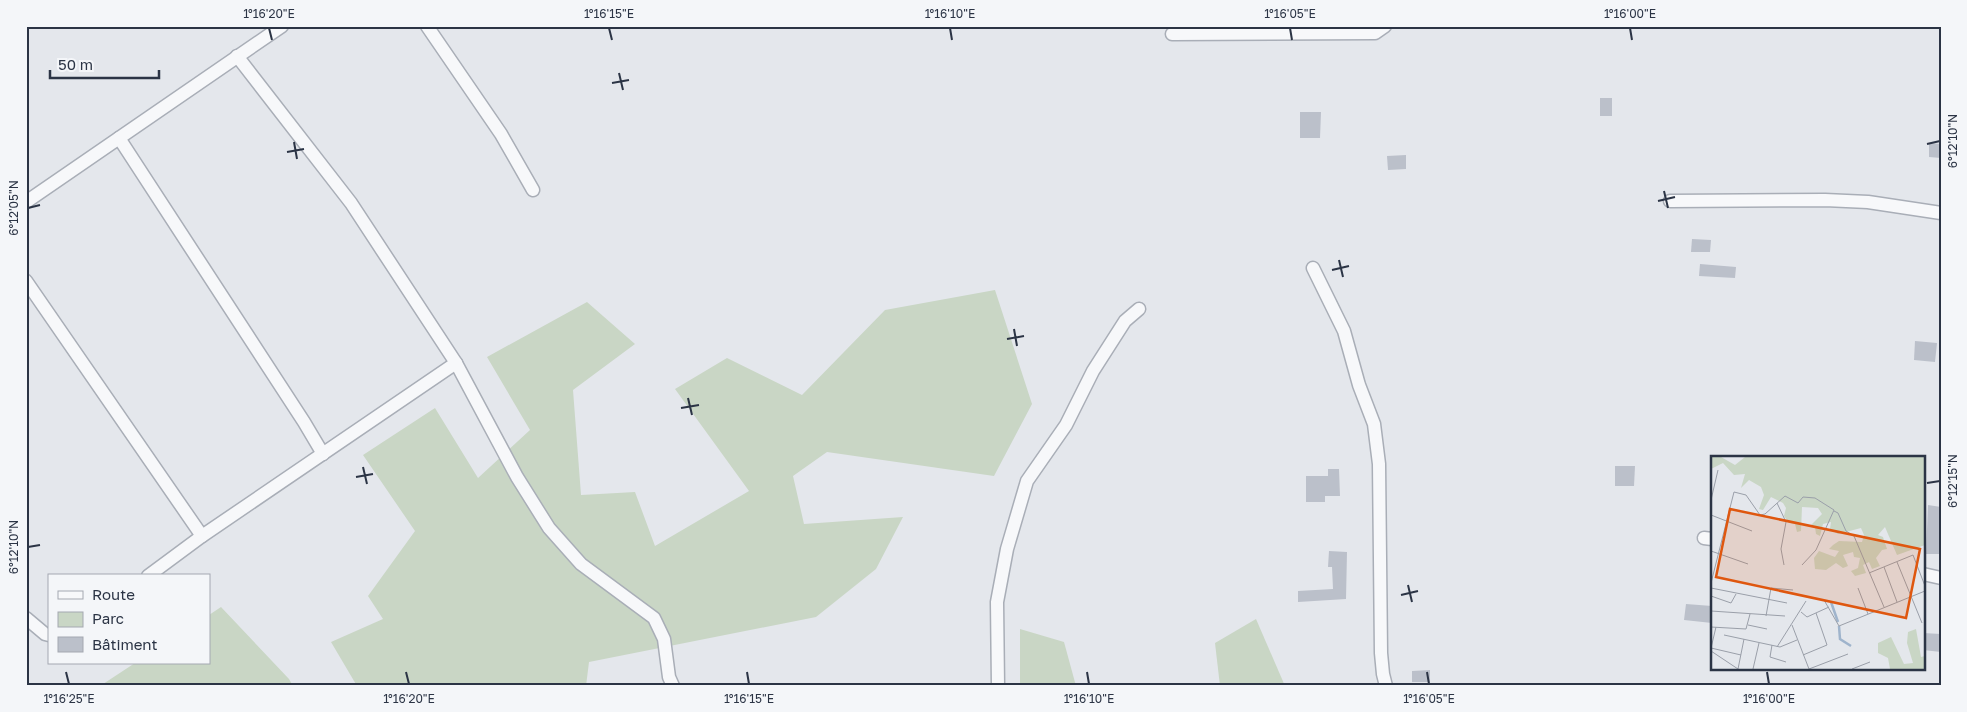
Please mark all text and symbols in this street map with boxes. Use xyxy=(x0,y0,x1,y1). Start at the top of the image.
text: 1°16'20"E xyxy=(243,6,295,21)
text: 1°16'15"E xyxy=(584,6,634,21)
text: 1°16'10"E xyxy=(925,6,975,21)
text: 1°16'05"E xyxy=(1264,6,1316,21)
text: 1°16'00"E xyxy=(1604,6,1656,21)
scale bar xyxy=(50,48,159,80)
text: 50 m xyxy=(58,55,93,73)
text: 6°12'10"N xyxy=(1945,114,1960,168)
text: 6°12'05"N xyxy=(6,180,21,236)
text: 6°12'15"N xyxy=(1945,454,1960,508)
inset map xyxy=(1711,456,1924,670)
text: 6°12'10"N xyxy=(6,520,21,574)
legend xyxy=(48,574,210,664)
text: Route xyxy=(92,585,135,603)
text: Parc xyxy=(92,609,124,627)
text: Bâtiment xyxy=(92,635,157,653)
text: 1°16'25"E xyxy=(43,691,95,706)
text: 1°16'20"E xyxy=(383,691,435,706)
text: 1°16'15"E xyxy=(724,691,774,706)
text: 1°16'10"E xyxy=(1064,691,1114,706)
text: 1°16'05"E xyxy=(1403,691,1455,706)
text: 1°16'00"E xyxy=(1743,691,1795,706)

